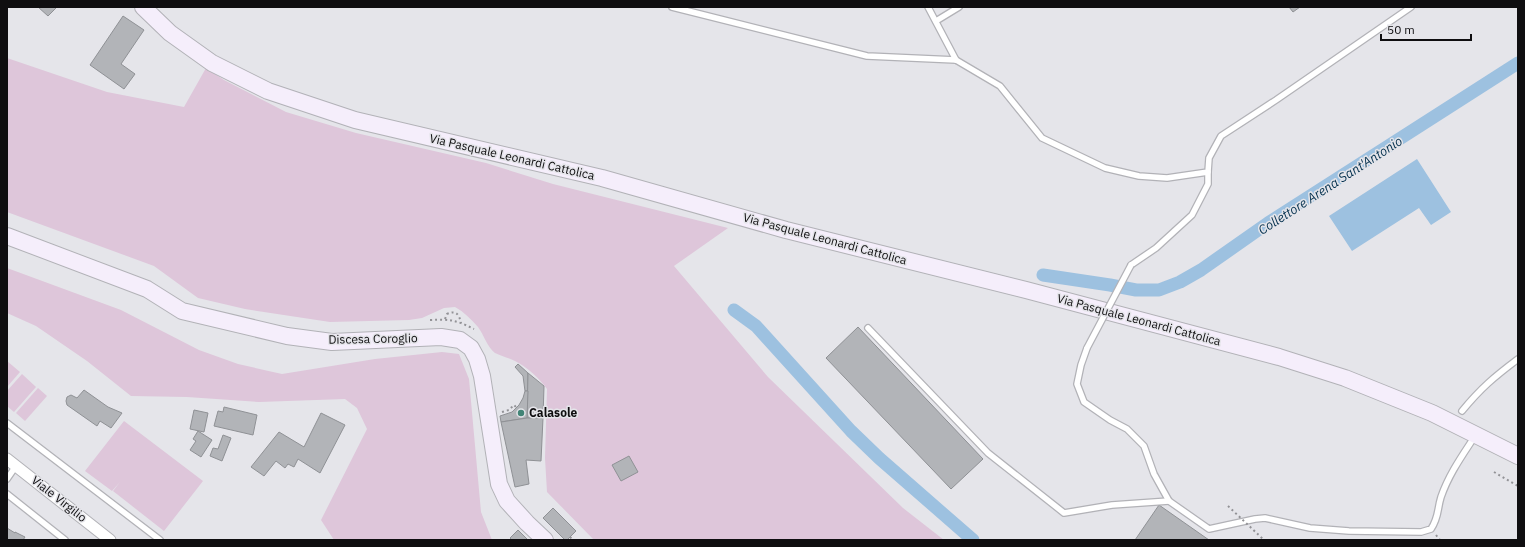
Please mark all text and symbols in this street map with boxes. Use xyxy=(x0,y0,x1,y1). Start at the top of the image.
scale bar xyxy=(1381,16,1471,42)
text: 50 m xyxy=(1387,22,1415,37)
street label: Via Pasquale Leonardi Cattolica xyxy=(428,130,597,183)
water label: Collettore Arena Sant'Antonio xyxy=(1255,132,1406,238)
street label: Via Pasquale Leonardi Cattolica xyxy=(742,209,909,268)
street label: Via Pasquale Leonardi Cattolica xyxy=(1056,290,1223,349)
street label: Discesa Coroglio xyxy=(328,330,418,347)
place label: Calasole xyxy=(529,405,578,420)
marker: Calasole xyxy=(516,408,526,418)
street label: Viale Virgilio xyxy=(29,472,90,525)

